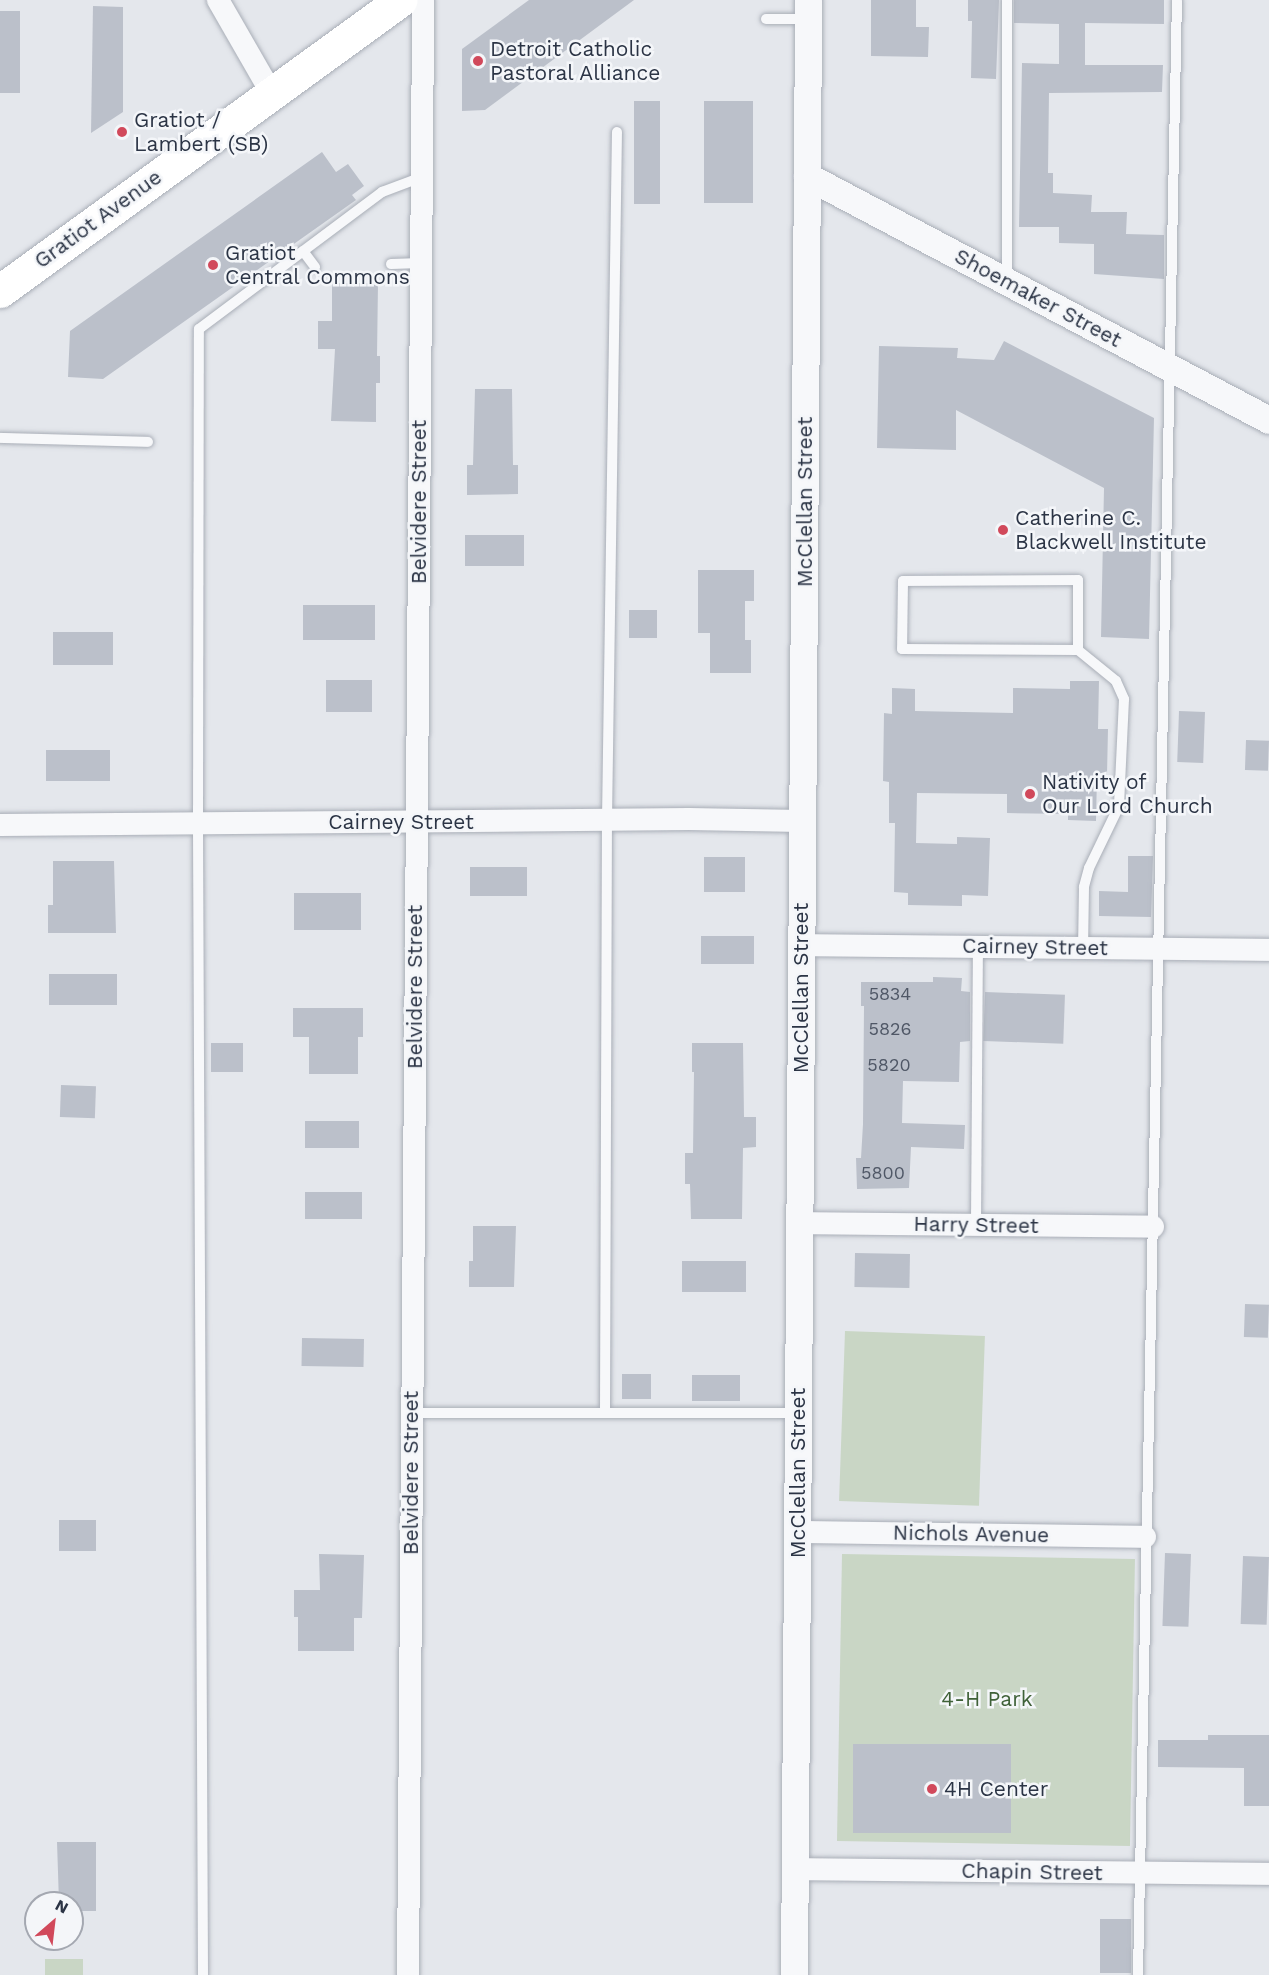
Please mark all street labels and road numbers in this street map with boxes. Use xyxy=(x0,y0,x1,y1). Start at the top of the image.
street label: Gratiot Avenue xyxy=(29,164,167,274)
street label: Shoemaker Street xyxy=(950,243,1126,353)
street label: McClellan Street xyxy=(792,417,818,587)
street label: Belvidere Street xyxy=(406,420,432,584)
street label: Cairney Street xyxy=(328,809,474,835)
street label: McClellan Street xyxy=(788,903,814,1073)
street label: Belvidere Street xyxy=(402,905,428,1069)
street label: Cairney Street xyxy=(962,933,1108,961)
street label: Harry Street xyxy=(913,1211,1039,1239)
street label: McClellan Street xyxy=(785,1388,811,1558)
street label: Belvidere Street xyxy=(398,1391,424,1555)
street label: Nichols Avenue xyxy=(892,1520,1050,1548)
street label: Chapin Street xyxy=(961,1858,1103,1886)

